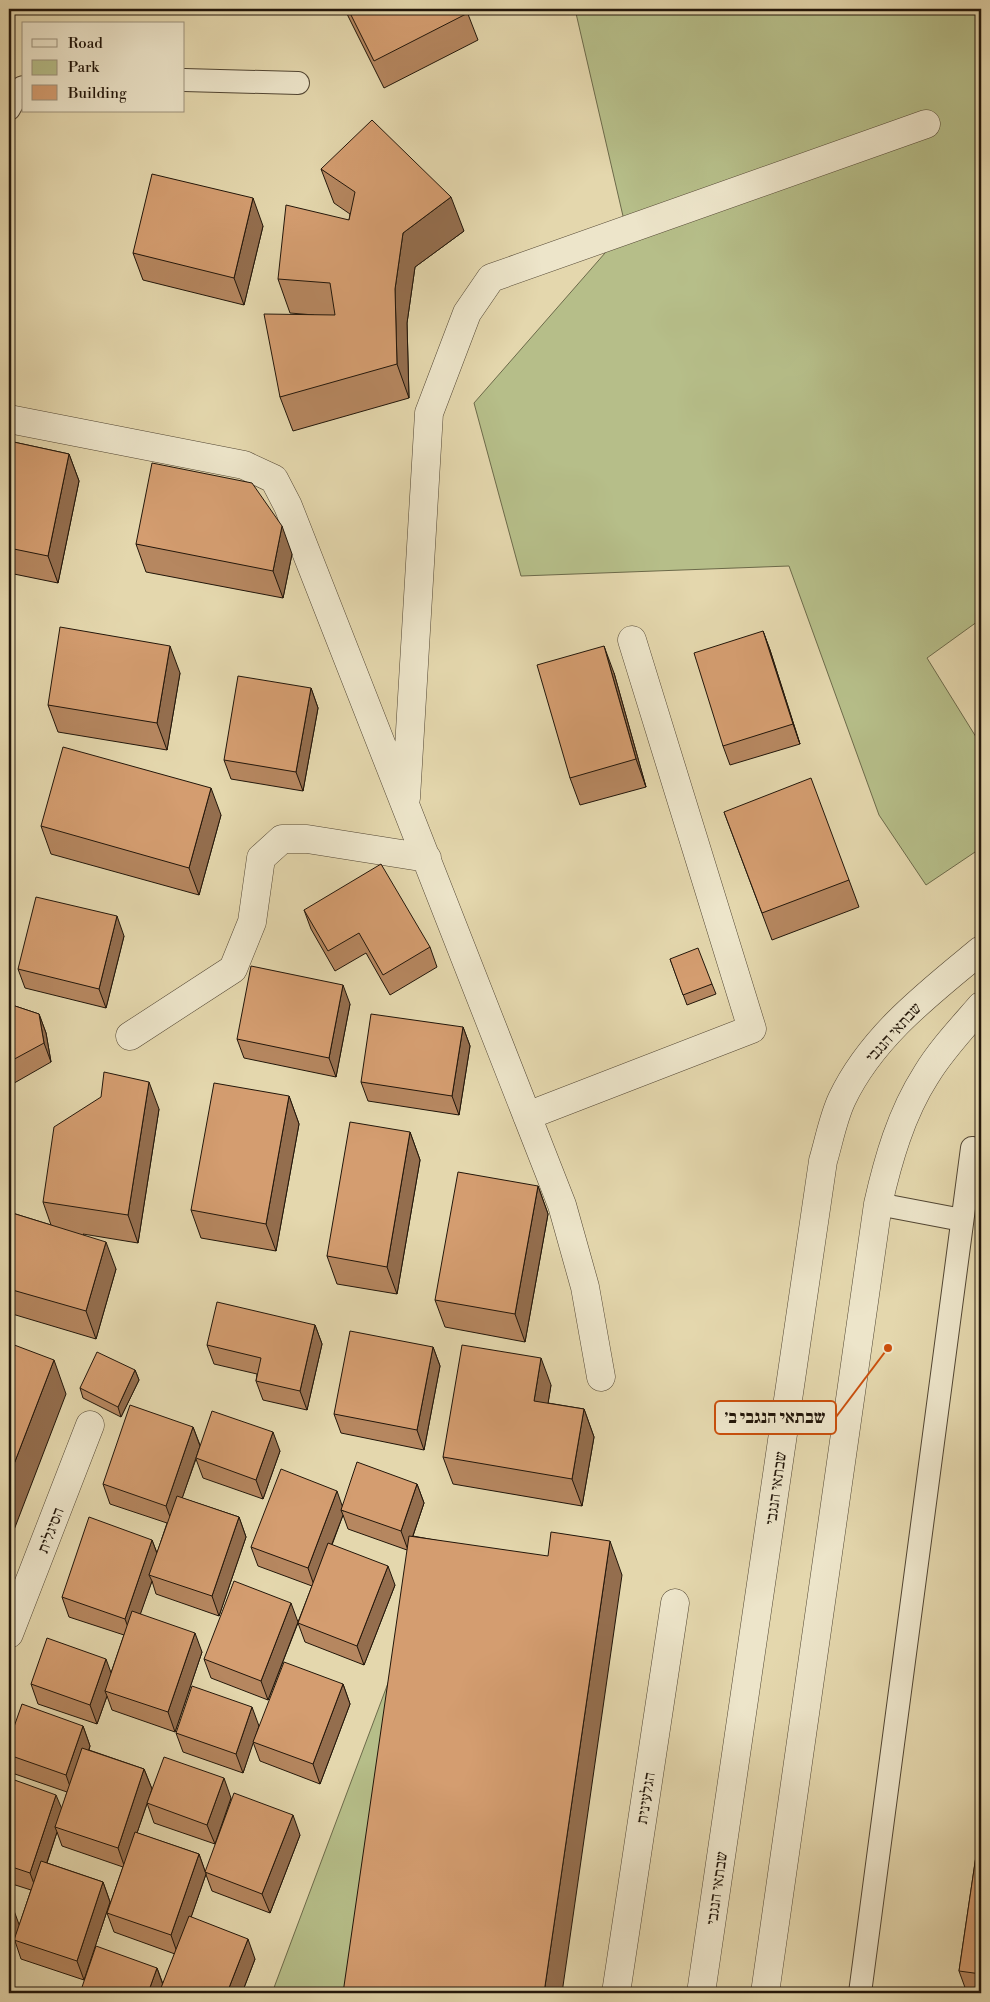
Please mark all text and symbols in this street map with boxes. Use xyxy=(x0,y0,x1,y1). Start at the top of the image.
legend xyxy=(22,22,185,112)
text: Road xyxy=(68,34,103,53)
text: Park xyxy=(68,58,100,77)
text: Building xyxy=(67,84,127,103)
street label: שבתאי הנגבי xyxy=(862,998,926,1067)
callout: שבתאי הנגבי ב׳ xyxy=(715,1401,836,1434)
text: שבתאי הנגבי ב׳ xyxy=(724,1406,826,1429)
street label: שבתאי הנגבי xyxy=(761,1450,791,1526)
street label: הסיגלית xyxy=(33,1505,69,1556)
street label: הגלעינית xyxy=(632,1771,660,1826)
street label: שבתאי הנגבי xyxy=(702,1850,732,1926)

